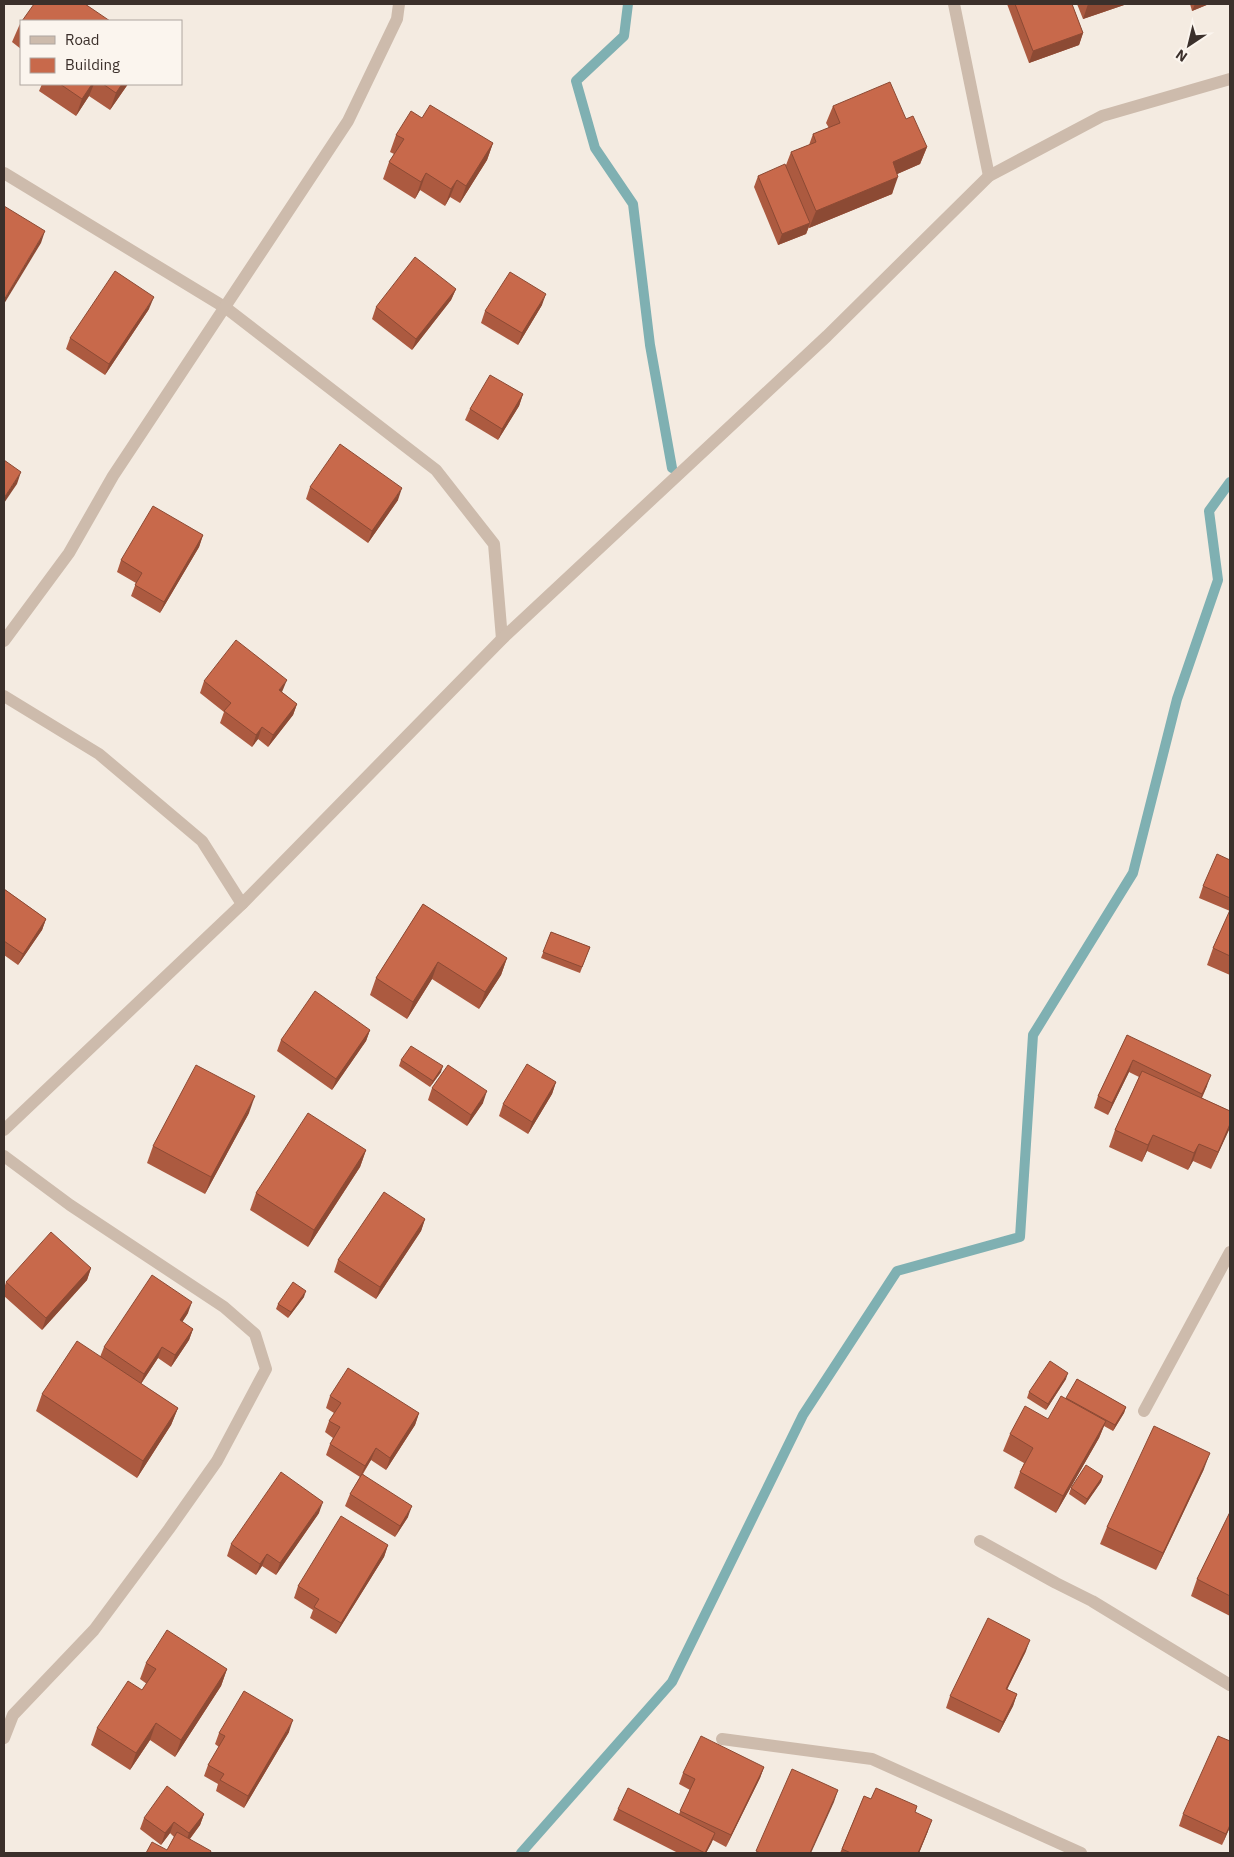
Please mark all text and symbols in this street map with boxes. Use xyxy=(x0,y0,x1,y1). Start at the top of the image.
legend xyxy=(20,20,182,85)
north arrow xyxy=(1164,20,1214,70)
text: Road xyxy=(65,30,100,49)
text: N xyxy=(1172,45,1191,66)
text: Building xyxy=(65,55,120,74)

